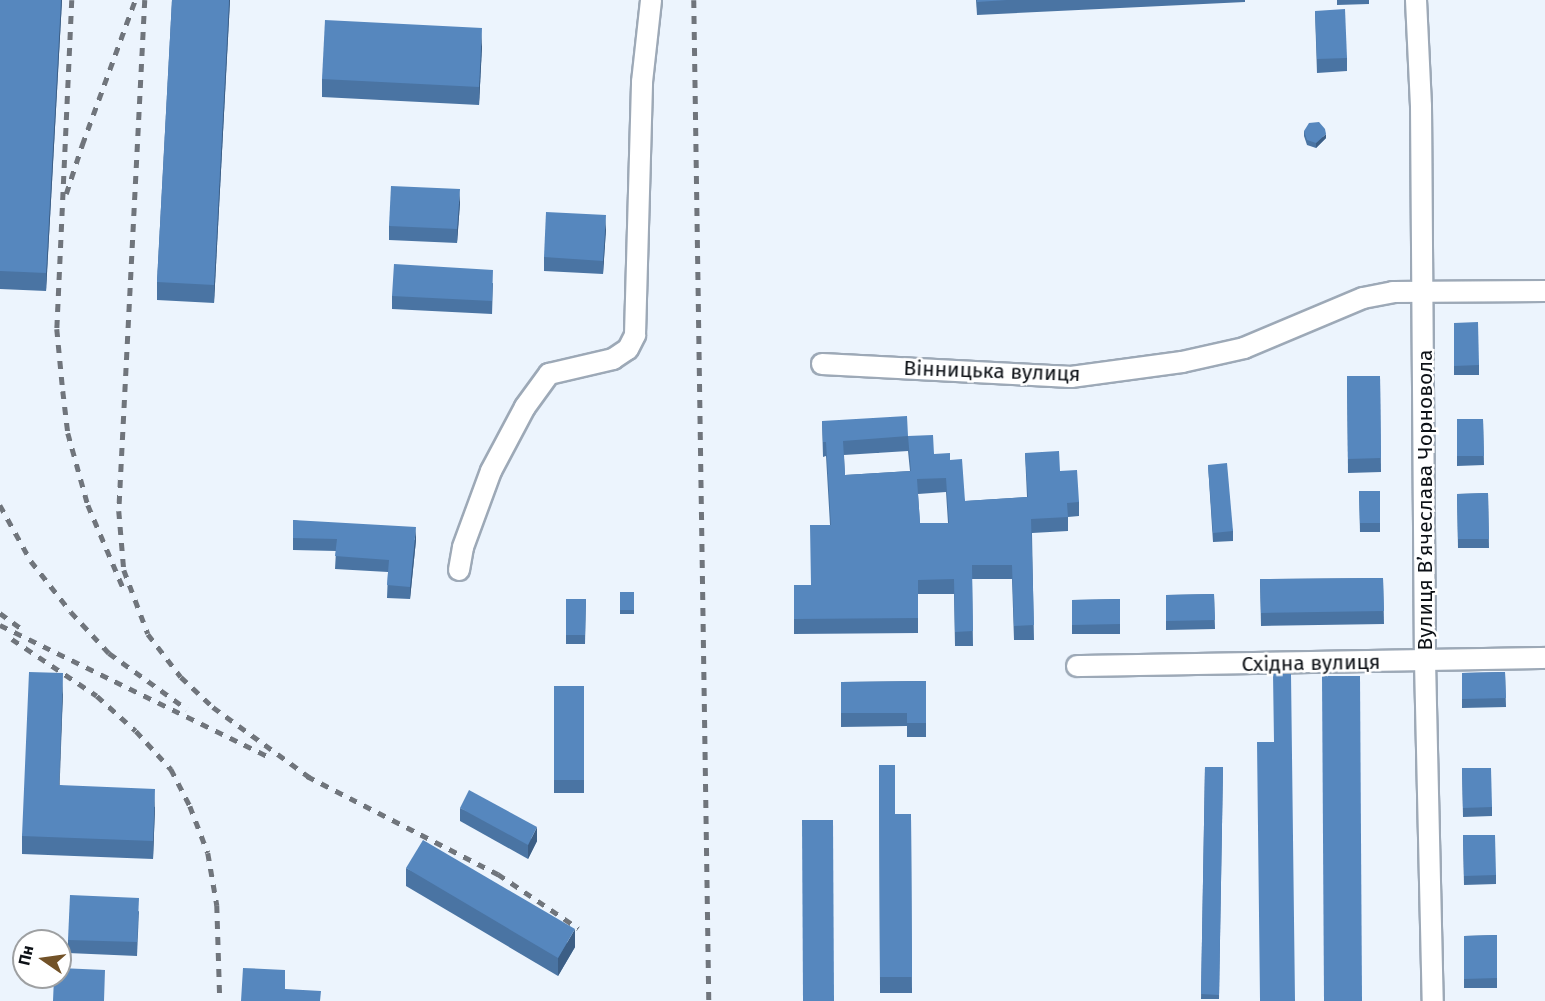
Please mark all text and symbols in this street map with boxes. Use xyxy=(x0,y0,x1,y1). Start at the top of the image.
street label: Вулиця Вʼячеслава Чорновола xyxy=(1412,350,1438,650)
street label: Вінницька вулиця xyxy=(903,355,1081,387)
street label: Східна вулиця xyxy=(1241,649,1381,677)
north arrow xyxy=(12,929,72,989)
text: Пн xyxy=(14,943,37,967)

